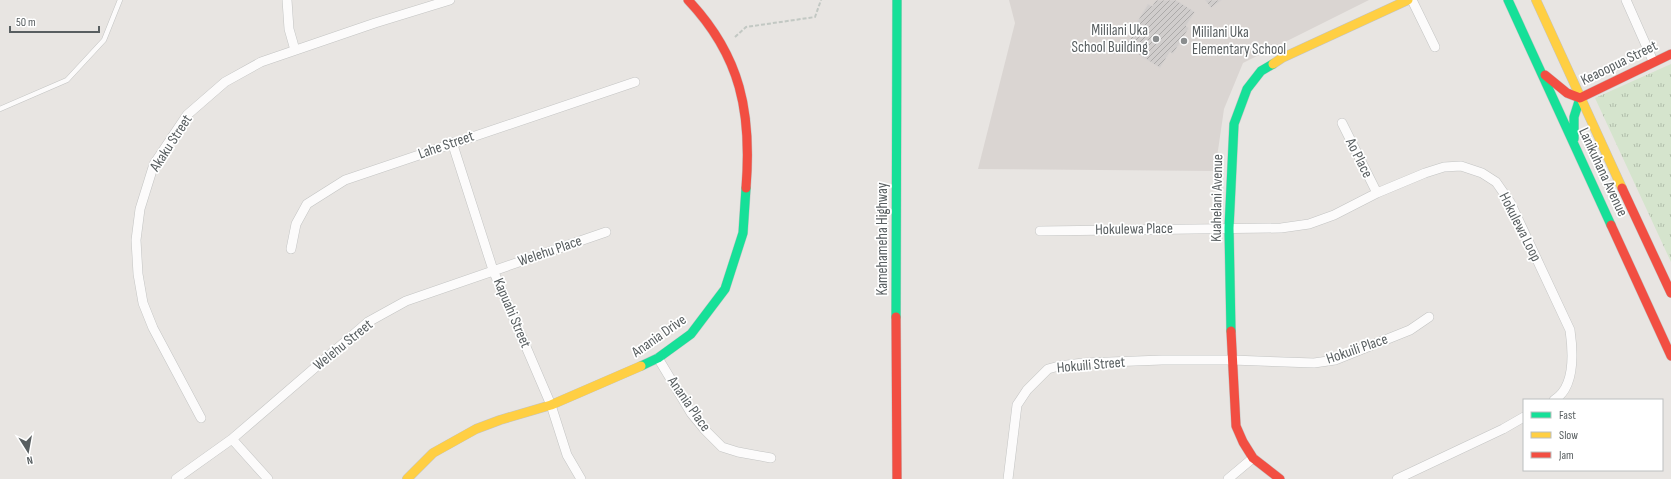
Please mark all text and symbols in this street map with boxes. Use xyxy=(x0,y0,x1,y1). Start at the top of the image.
scale bar xyxy=(10,8,99,34)
text: 50 m xyxy=(16,15,36,30)
place label: Mililani Uka School Building xyxy=(1072,21,1148,57)
place label: Mililani Uka Elementary School xyxy=(1192,23,1286,59)
marker: Mililani Uka School Building xyxy=(1151,34,1161,44)
marker: Mililani Uka Elementary School xyxy=(1179,36,1189,46)
street label: Keaoopua Street xyxy=(1578,36,1661,90)
street label: Akaku Street xyxy=(145,111,197,176)
street label: Lanikuhana Avenue xyxy=(1574,124,1632,220)
street label: Lahe Street xyxy=(416,126,477,163)
street label: Ao Place xyxy=(1341,134,1377,181)
street label: Kuahelani Avenue xyxy=(1207,154,1227,242)
street label: Kamehameha Highway xyxy=(873,182,892,296)
street label: Hokulewa Loop xyxy=(1495,189,1545,265)
street label: Hokulewa Place xyxy=(1095,219,1173,239)
street label: Welehu Place xyxy=(516,231,584,271)
street label: Kapuahi Street xyxy=(489,275,535,351)
street label: Anania Drive xyxy=(627,310,690,362)
street label: Welehu Street xyxy=(309,315,377,375)
street label: Hokuili Place xyxy=(1324,330,1390,368)
street label: Hokuili Street xyxy=(1056,353,1126,377)
street label: Anania Place xyxy=(663,372,715,435)
legend xyxy=(1523,399,1663,471)
text: Fast xyxy=(1559,408,1576,423)
text: Slow xyxy=(1559,428,1578,443)
north arrow xyxy=(8,431,48,471)
text: Jam xyxy=(1558,448,1574,463)
text: N xyxy=(26,453,34,467)

